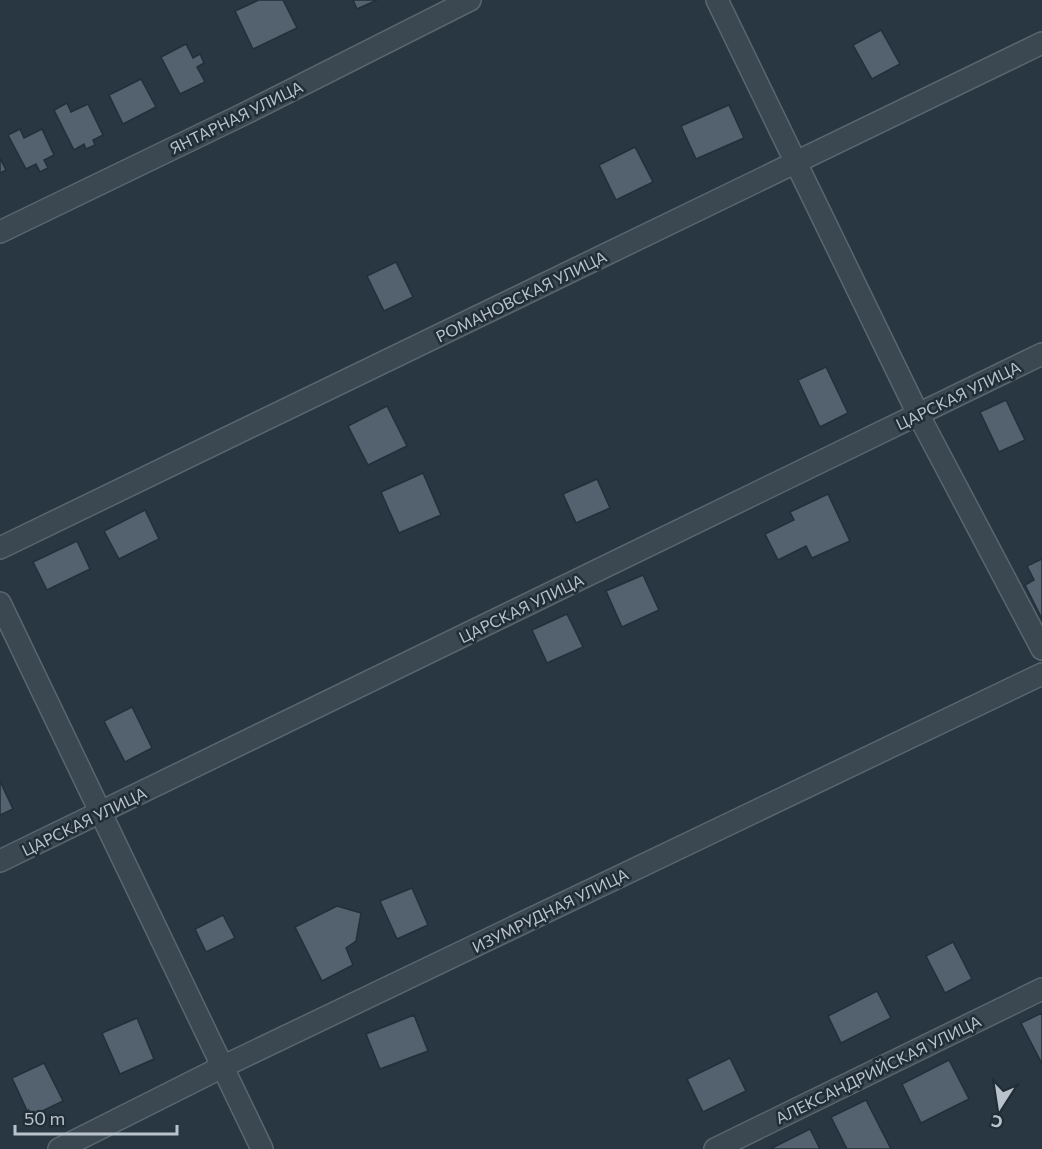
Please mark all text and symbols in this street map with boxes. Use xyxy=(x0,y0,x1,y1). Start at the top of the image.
street label: ЯНТАРНАЯ УЛИЦА xyxy=(166,76,306,158)
street label: РОМАНОВСКАЯ УЛИЦА xyxy=(432,246,610,346)
street label: ЦАРСКАЯ УЛИЦА xyxy=(892,357,1024,433)
street label: ЦАРСКАЯ УЛИЦА xyxy=(455,570,587,646)
street label: ЦАРСКАЯ УЛИЦА xyxy=(18,783,150,859)
street label: ИЗУМРУДНАЯ УЛИЦА xyxy=(469,864,631,956)
street label: АЛЕКСАНДРИЙСКАЯ УЛИЦА xyxy=(772,1011,984,1127)
north arrow xyxy=(970,1077,1030,1137)
scale bar xyxy=(15,1098,177,1136)
text: 50 m xyxy=(24,1107,65,1129)
text: С xyxy=(989,1112,1004,1133)

